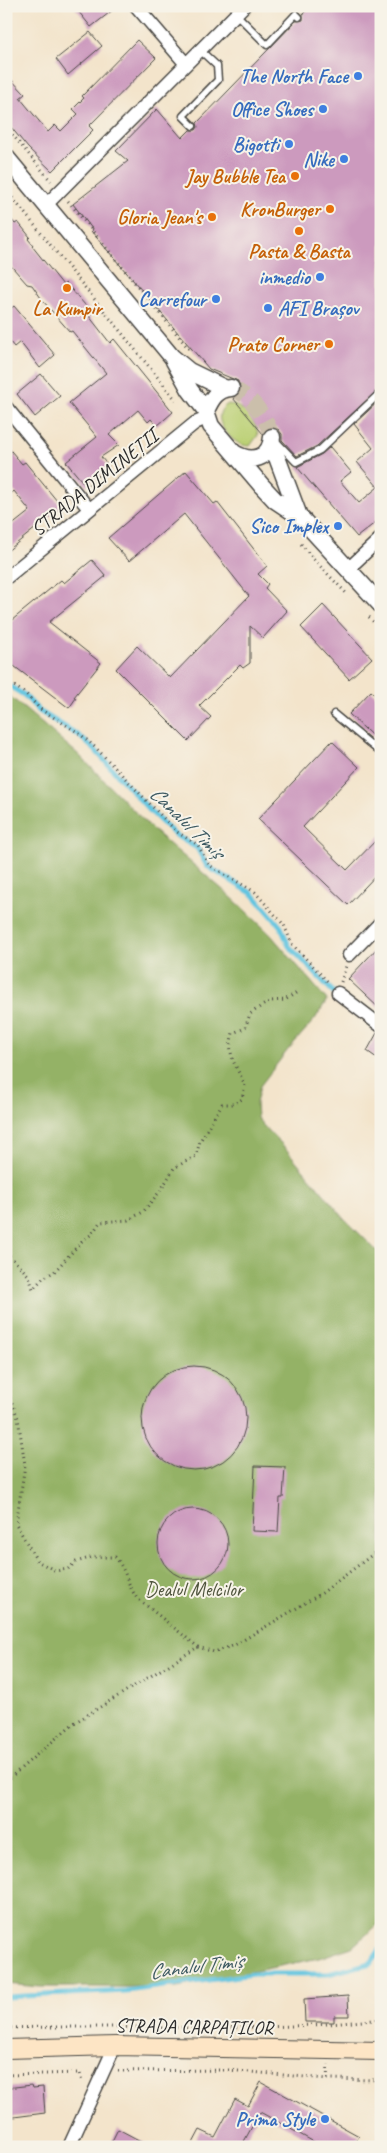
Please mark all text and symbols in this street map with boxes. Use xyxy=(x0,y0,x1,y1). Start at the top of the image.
place label: The North Face xyxy=(240,64,350,89)
marker: The North Face xyxy=(352,70,364,82)
place label: Office Shoes xyxy=(231,97,315,122)
marker: Office Shoes xyxy=(317,103,329,115)
place label: Bigotti xyxy=(233,132,282,157)
marker: Bigotti xyxy=(283,138,295,150)
place label: Nike xyxy=(303,147,335,172)
marker: Nike xyxy=(338,153,350,165)
place label: Jay Bubble Tea xyxy=(184,164,287,189)
marker: Jay Bubble Tea xyxy=(289,170,301,182)
place label: KronBurger xyxy=(240,197,323,222)
marker: KronBurger xyxy=(324,203,336,215)
place label: Gloria Jean's xyxy=(117,205,204,230)
marker: Gloria Jean's xyxy=(206,211,218,223)
marker: Pasta & Basta xyxy=(293,225,305,237)
place label: Pasta & Basta xyxy=(248,239,352,264)
place label: inmedio xyxy=(259,265,312,290)
marker: inmedio xyxy=(314,271,326,283)
marker: La Kumpir xyxy=(61,282,73,294)
place label: Carrefour xyxy=(139,287,209,312)
marker: Carrefour xyxy=(210,293,222,305)
place label: La Kumpir xyxy=(33,296,104,321)
place label: AFI Brașov xyxy=(278,296,361,321)
marker: AFI Brașov xyxy=(262,302,274,314)
place label: Prato Corner xyxy=(228,332,322,357)
marker: Prato Corner xyxy=(323,338,335,350)
street label: STRADA DIMINEȚII xyxy=(26,421,166,541)
place label: Sico Implex xyxy=(249,514,330,539)
marker: Sico Implex xyxy=(332,520,344,532)
water label: Canalul Timiș xyxy=(144,780,232,866)
park label: Dealul Melcilor xyxy=(145,1577,245,1602)
water label: Canalul Timiș xyxy=(148,1947,248,1985)
street label: STRADA CARPAȚILOR xyxy=(115,2013,275,2040)
place label: Prima Style xyxy=(236,2107,316,2132)
marker: Prima Style xyxy=(319,2113,331,2125)

